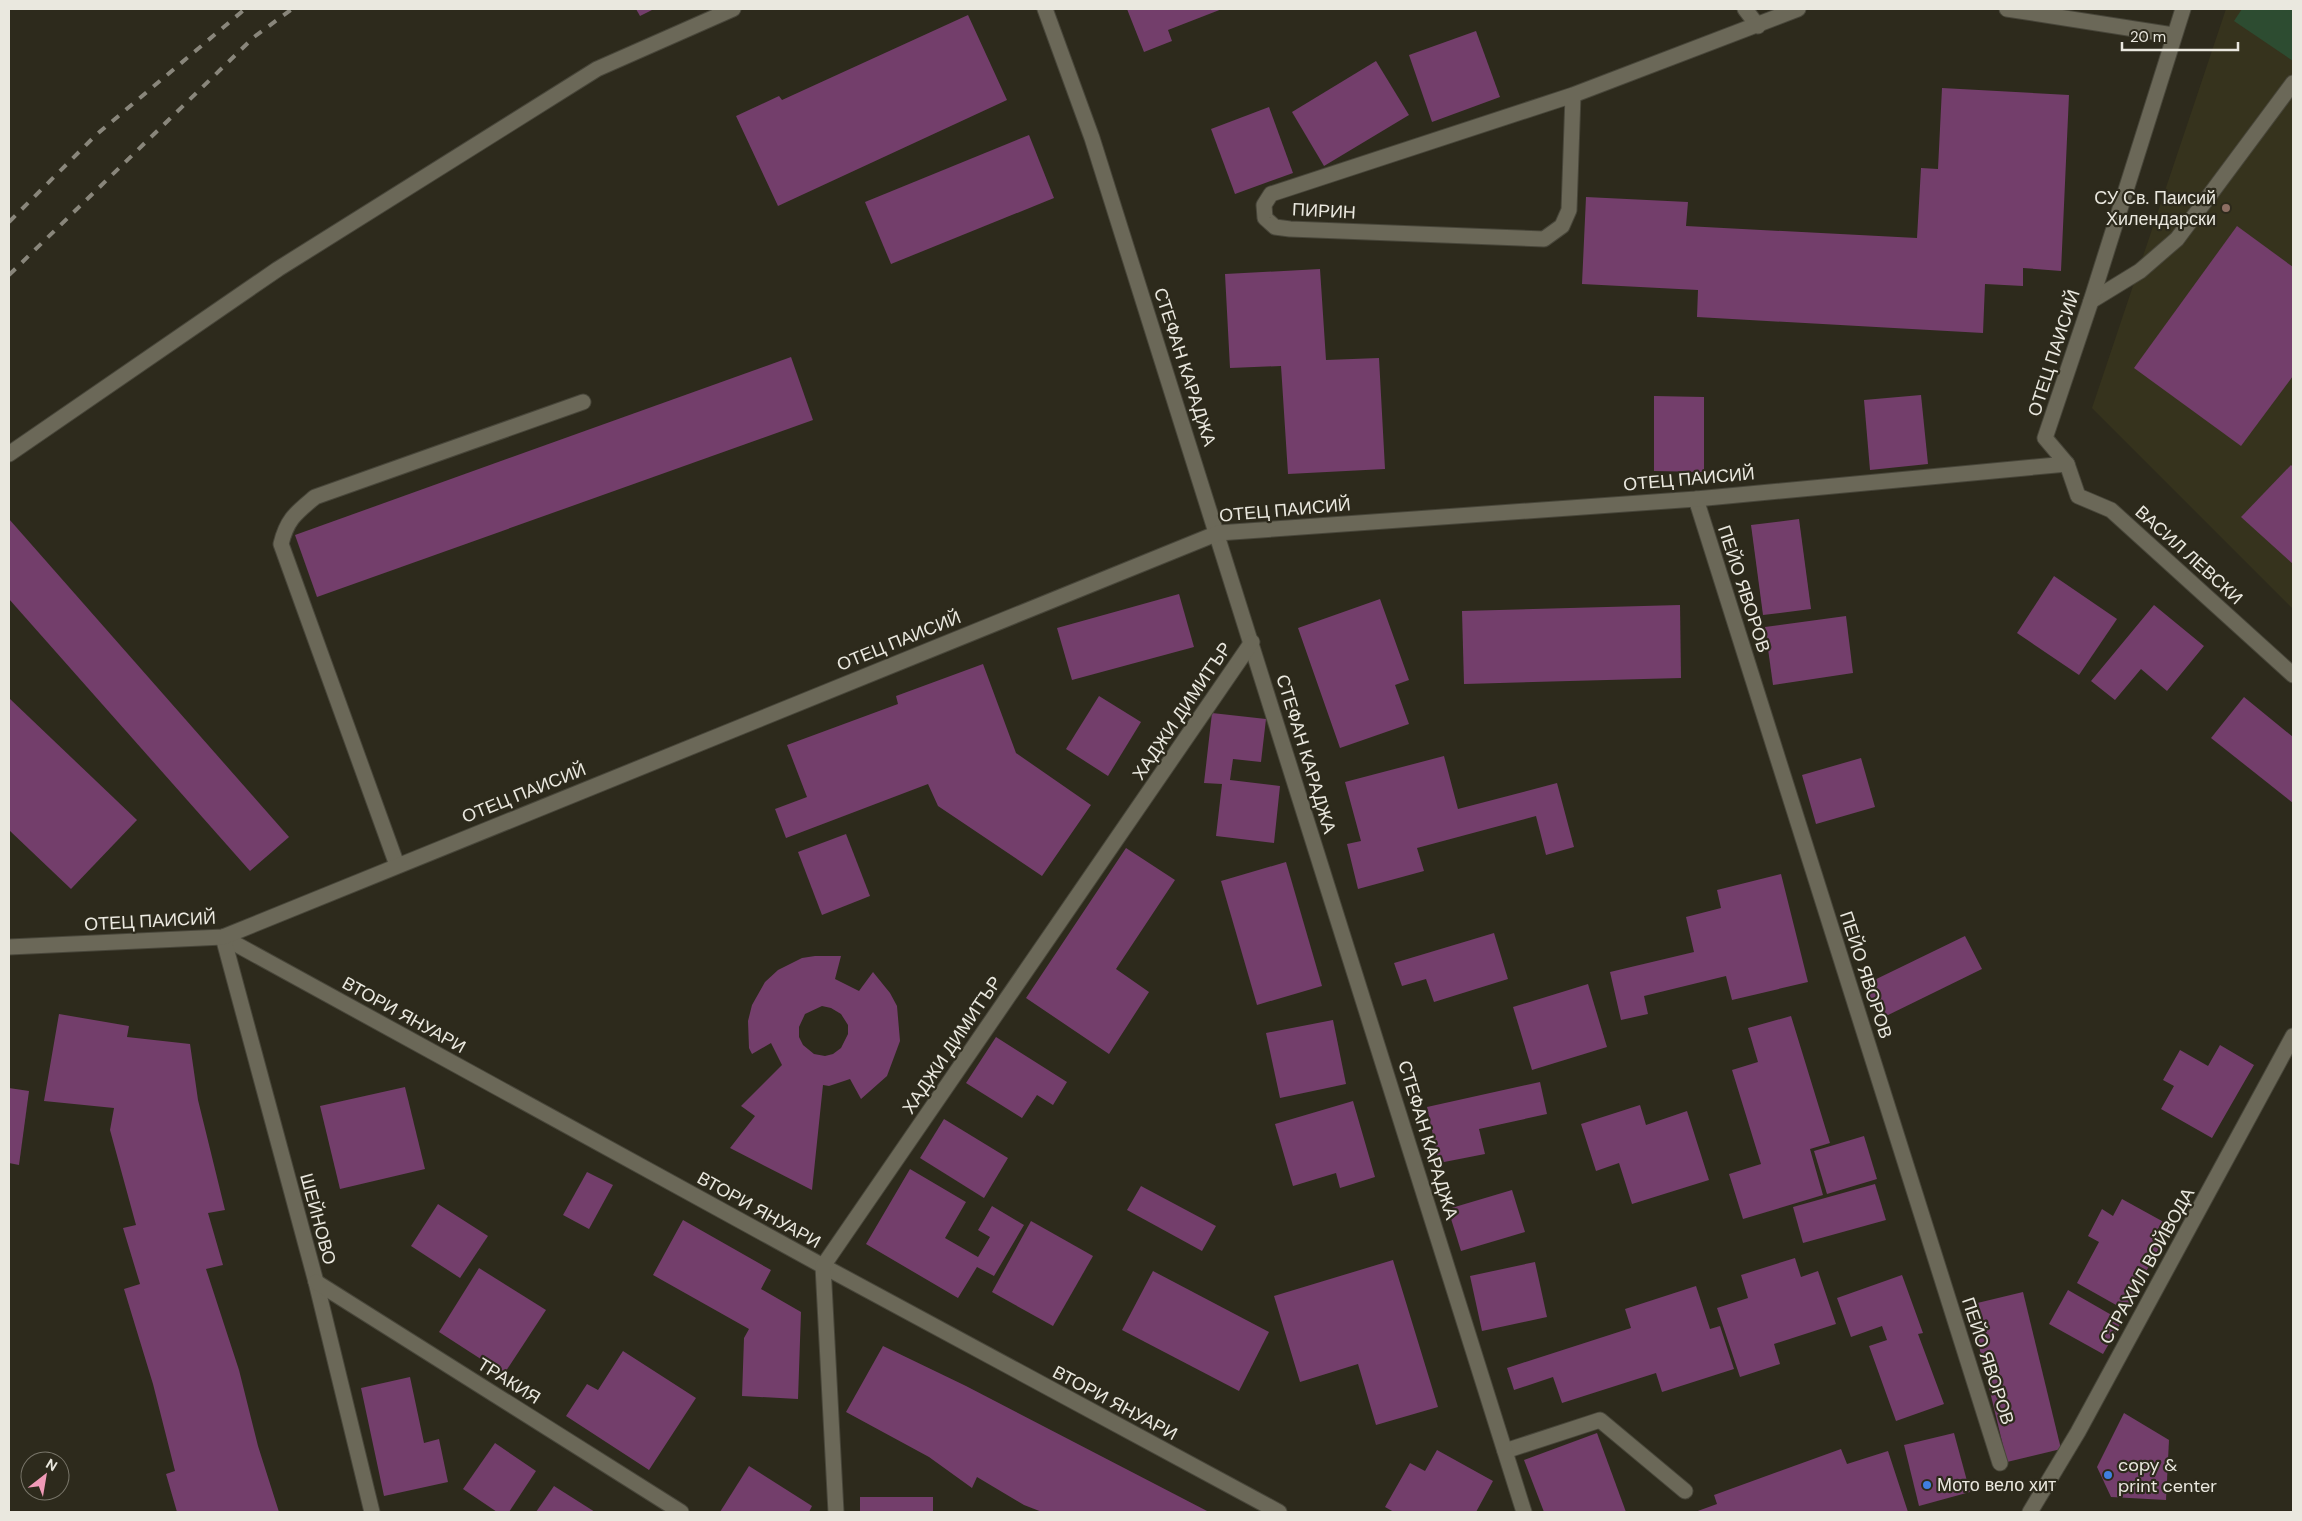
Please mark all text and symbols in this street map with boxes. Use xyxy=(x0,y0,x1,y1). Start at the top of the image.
scale bar xyxy=(2122,20,2238,52)
text: 20 m xyxy=(2130,27,2166,47)
place label: СУ Св. Паисий Хилендарски xyxy=(2094,186,2216,231)
street label: ПИРИН xyxy=(1292,197,1356,225)
marker: СУ Св. Паисий Хилендарски xyxy=(2220,202,2232,214)
street label: СТЕФАН КАРАДЖА xyxy=(1148,285,1222,449)
street label: ОТЕЦ ПАИСИЙ xyxy=(2022,287,2086,419)
street label: ОТЕЦ ПАИСИЙ xyxy=(1622,461,1756,497)
street label: ОТЕЦ ПАИСИЙ xyxy=(1218,492,1352,528)
street label: ВАСИЛ ЛЕВСКИ xyxy=(2130,500,2248,610)
street label: ПЕЙО ЯВОРОВ xyxy=(1712,522,1776,656)
street label: ОТЕЦ ПАИСИЙ xyxy=(833,605,965,677)
street label: ХАДЖИ ДИМИТЪР xyxy=(1127,637,1237,785)
street label: СТЕФАН КАРАДЖА xyxy=(1270,671,1342,837)
street label: ОТЕЦ ПАИСИЙ xyxy=(458,757,590,829)
street label: ОТЕЦ ПАИСИЙ xyxy=(84,906,216,936)
street label: ПЕЙО ЯВОРОВ xyxy=(1834,908,1898,1042)
street label: ВТОРИ ЯНУАРИ xyxy=(338,971,470,1059)
street label: ХАДЖИ ДИМИТЪР xyxy=(897,971,1007,1119)
street label: СТЕФАН КАРАДЖА xyxy=(1392,1057,1464,1223)
street label: ВТОРИ ЯНУАРИ xyxy=(693,1166,825,1254)
street label: ШЕЙНОВО xyxy=(294,1171,342,1267)
street label: СТРАХИЛ ВОЙВОДА xyxy=(2094,1184,2200,1348)
street label: ПЕЙО ЯВОРОВ xyxy=(1956,1294,2020,1428)
street label: ТРАКИЯ xyxy=(473,1352,545,1410)
street label: ВТОРИ ЯНУАРИ xyxy=(1048,1360,1182,1446)
north arrow xyxy=(20,1451,70,1501)
place label: copy & print center xyxy=(2118,1453,2217,1498)
text: N xyxy=(43,1455,61,1475)
marker: copy & print center xyxy=(2102,1469,2114,1481)
place label: Мото вело хит xyxy=(1937,1473,2056,1497)
marker: Мото вело хит xyxy=(1921,1479,1933,1491)

